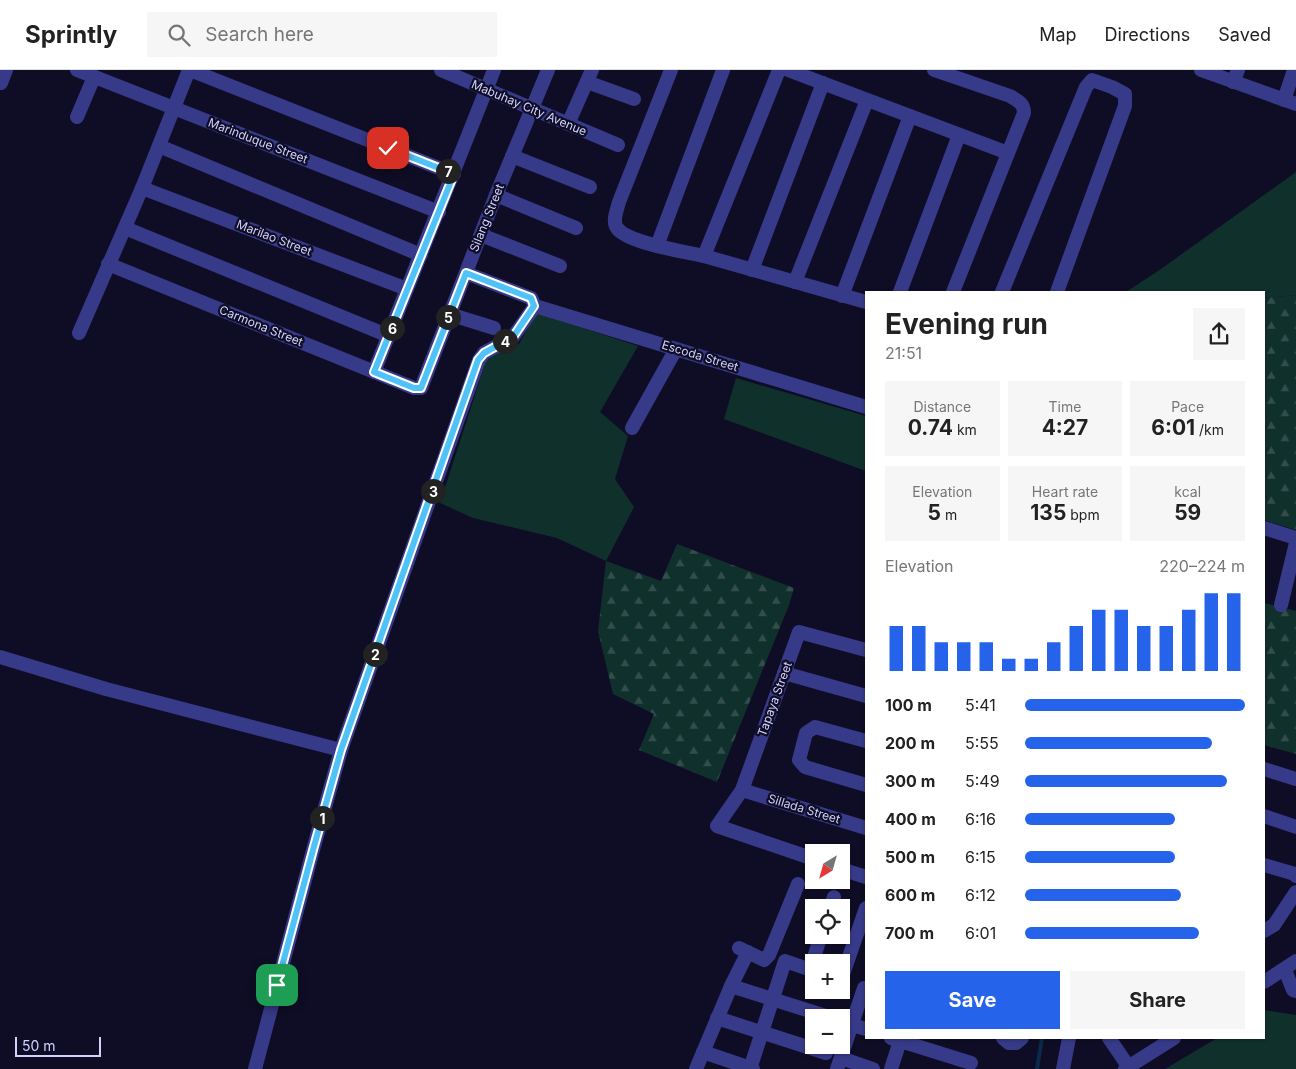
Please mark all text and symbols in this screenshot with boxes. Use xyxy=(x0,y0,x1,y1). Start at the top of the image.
search box xyxy=(147,12,497,57)
text: Sprintly xyxy=(25,20,117,49)
icon: search xyxy=(165,21,193,49)
text: Search here xyxy=(205,23,314,46)
text: Map xyxy=(1039,24,1077,45)
text: Directions xyxy=(1105,24,1190,45)
text: Saved xyxy=(1218,24,1271,45)
street label: Mabuhay City Avenue xyxy=(469,76,589,139)
street label: Marinduque Street xyxy=(206,115,310,166)
pin xyxy=(367,127,409,169)
icon: check xyxy=(374,134,402,162)
pin: 7 xyxy=(436,158,460,184)
text: 7 xyxy=(444,163,453,180)
street label: Silang Street xyxy=(466,182,507,254)
street label: Marilao Street xyxy=(234,216,314,259)
street label: Carmona Street xyxy=(217,302,305,349)
pin: 5 xyxy=(436,304,460,330)
text: Evening run xyxy=(885,307,1048,341)
button: share xyxy=(1193,308,1245,360)
text: 5 xyxy=(444,309,453,326)
pin: 6 xyxy=(380,316,404,340)
text: 6 xyxy=(388,320,397,337)
pin: 4 xyxy=(492,328,518,354)
text: 4 xyxy=(501,333,510,350)
street label: Escoda Street xyxy=(660,337,740,374)
text: 21:51 xyxy=(885,343,922,363)
text: Distance xyxy=(913,398,971,415)
text: Time xyxy=(1049,398,1081,415)
text: Pace xyxy=(1171,398,1204,415)
text: 0.74 xyxy=(908,415,953,440)
text: 4:27 xyxy=(1042,415,1088,440)
text: 6:01 xyxy=(1151,415,1195,440)
text: km xyxy=(953,421,977,438)
text: /km xyxy=(1195,421,1224,438)
pin: 3 xyxy=(420,478,446,504)
text: 3 xyxy=(429,483,438,500)
text: Elevation xyxy=(912,483,972,500)
text: Heart rate xyxy=(1032,483,1098,500)
text: kcal xyxy=(1174,483,1201,500)
text: 5 xyxy=(928,500,941,525)
text: 135 xyxy=(1030,500,1066,525)
text: 59 xyxy=(1174,500,1201,525)
text: m xyxy=(941,506,957,523)
text: bpm xyxy=(1066,506,1100,523)
text: Elevation xyxy=(885,556,954,576)
text: 220–224 m xyxy=(1159,556,1245,576)
pin: 2 xyxy=(362,642,388,666)
text: 2 xyxy=(371,646,380,663)
street label: Tapaya Street xyxy=(754,659,795,738)
text: 100 m xyxy=(885,695,932,715)
text: 5:41 xyxy=(965,695,996,715)
text: 200 m xyxy=(885,733,935,753)
text: 5:55 xyxy=(965,733,999,753)
text: 300 m xyxy=(885,771,935,791)
text: 5:49 xyxy=(965,771,1000,791)
street label: Sillada Street xyxy=(766,790,842,827)
pin: 1 xyxy=(310,806,334,830)
text: 400 m xyxy=(885,809,936,829)
text: 6:16 xyxy=(965,809,996,829)
text: 1 xyxy=(319,810,326,827)
north arrow xyxy=(805,844,850,889)
map controls xyxy=(805,844,850,1054)
text: 500 m xyxy=(885,847,935,867)
text: 6:15 xyxy=(965,847,996,867)
text: 600 m xyxy=(885,885,935,905)
text: 6:12 xyxy=(965,885,996,905)
button: locate xyxy=(805,899,850,944)
text: 700 m xyxy=(885,923,934,943)
text: 6:01 xyxy=(965,923,996,943)
button: + xyxy=(805,954,850,999)
pin xyxy=(256,964,298,1006)
icon: arrive xyxy=(263,971,291,999)
button: Save xyxy=(885,971,1060,1029)
button: Share xyxy=(1070,971,1245,1029)
button: − xyxy=(805,1009,850,1054)
scale bar xyxy=(15,1034,101,1057)
text: 50 m xyxy=(22,1037,56,1054)

